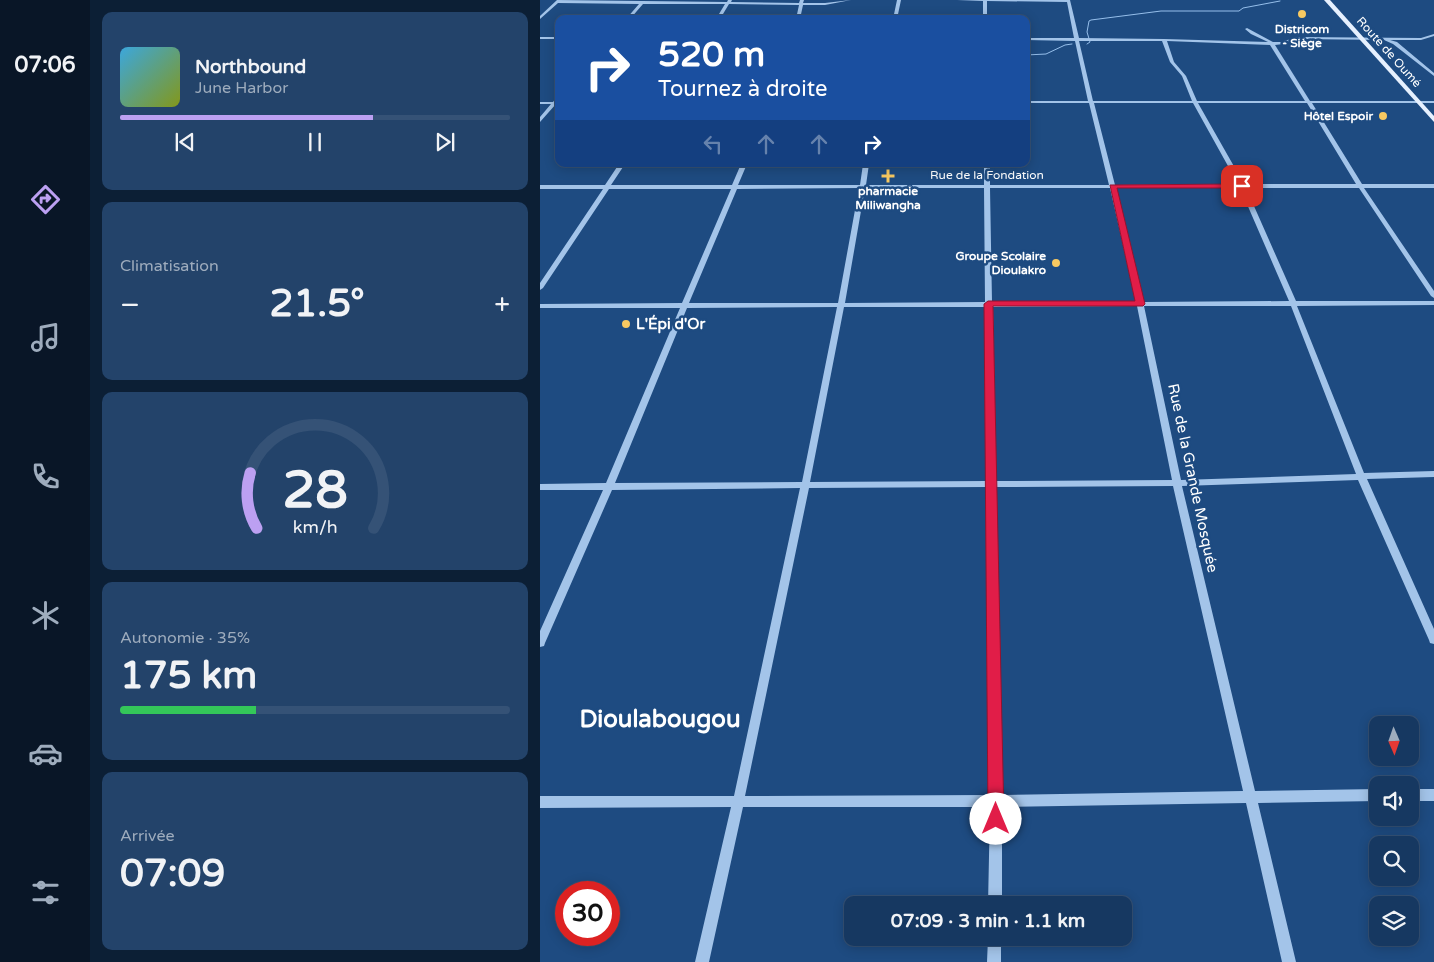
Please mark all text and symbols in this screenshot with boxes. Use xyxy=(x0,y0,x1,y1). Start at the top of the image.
marker: Districom - Siège xyxy=(1296,8,1308,20)
street label: Route de Oumé xyxy=(1354,14,1424,90)
place label: Districom - Siège xyxy=(1275,22,1329,51)
text: 520 m xyxy=(658,34,765,76)
icon: right xyxy=(575,35,640,100)
text: 07:06 xyxy=(15,52,75,78)
text: Northbound xyxy=(195,56,306,78)
text: Tournez à droite xyxy=(658,76,827,102)
text: June Harbor xyxy=(195,78,288,98)
place label: Hôtel Espoir xyxy=(1304,109,1373,124)
marker: Hôtel Espoir xyxy=(1377,110,1389,122)
icon: previous xyxy=(171,128,199,156)
icon: pause xyxy=(301,128,329,156)
icon: next xyxy=(431,128,459,156)
icon: left xyxy=(699,130,727,158)
icon: ahead xyxy=(752,130,780,158)
icon: ahead xyxy=(805,130,833,158)
icon: right xyxy=(858,130,886,158)
pin xyxy=(1221,165,1263,207)
street label: Rue de la Fondation xyxy=(930,168,1044,182)
marker: pharmacie Miliwangha xyxy=(882,170,894,182)
icon: arrive xyxy=(1228,172,1256,200)
icon: directions xyxy=(28,182,63,217)
place label: pharmacie Miliwangha xyxy=(855,184,921,213)
place label: Groupe Scolaire Dioulakro xyxy=(955,249,1046,277)
text: Climatisation xyxy=(120,256,219,276)
marker: Groupe Scolaire Dioulakro xyxy=(1050,257,1062,269)
text: 21.5° xyxy=(270,281,365,327)
text: − xyxy=(120,288,140,322)
text: + xyxy=(494,288,510,322)
place label: L'Épi d'Or xyxy=(636,314,705,334)
marker: L'Épi d'Or xyxy=(620,318,632,330)
icon: music xyxy=(28,320,63,355)
street label: Rue de la Grande Mosquée xyxy=(1164,382,1222,574)
icon: phone xyxy=(28,459,63,494)
text: 28 xyxy=(282,459,348,522)
text: km/h xyxy=(293,517,337,538)
icon: climate xyxy=(28,598,63,633)
text: Autonomie · 35% xyxy=(120,628,250,648)
text: 175 km xyxy=(120,653,257,699)
district label: Dioulabougou xyxy=(579,705,741,734)
north arrow xyxy=(1369,716,1419,766)
map controls xyxy=(1369,716,1419,946)
icon: car xyxy=(28,736,63,771)
button: sound xyxy=(1369,776,1419,826)
position arrow xyxy=(969,792,1021,844)
text: Arrivée xyxy=(120,826,175,846)
button: search xyxy=(1369,836,1419,886)
text: 07:09 xyxy=(120,851,225,897)
icon: filters xyxy=(28,875,63,910)
speed limit sign: 30 xyxy=(555,881,620,946)
button: layers xyxy=(1369,896,1419,946)
text: 07:09 · 3 min · 1.1 km xyxy=(891,910,1085,932)

